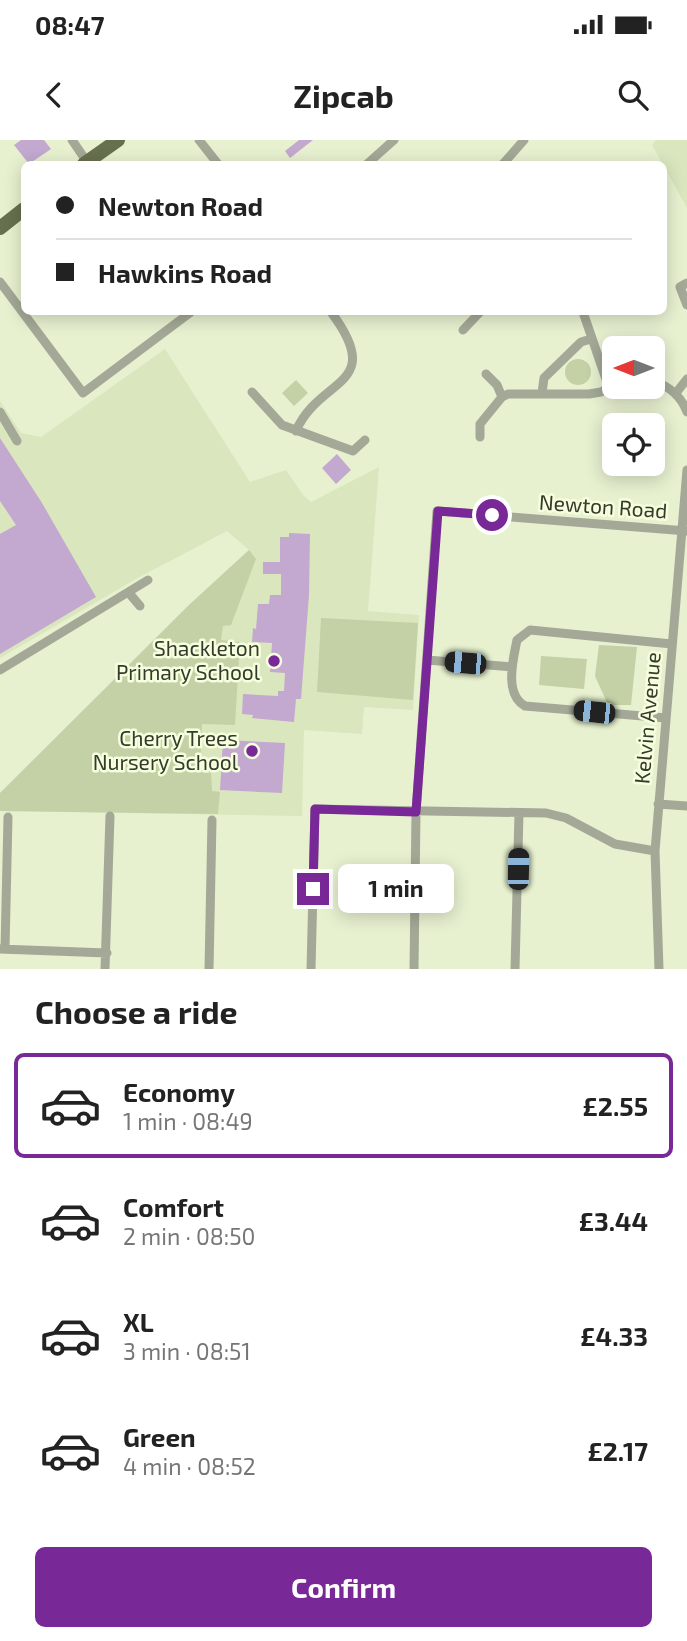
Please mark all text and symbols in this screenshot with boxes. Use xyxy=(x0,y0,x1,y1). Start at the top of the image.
text: 08:47 xyxy=(35,9,105,40)
icon: back xyxy=(35,76,73,114)
text: Zipcab xyxy=(293,76,394,114)
icon: search xyxy=(614,76,652,114)
text: Newton Road xyxy=(98,190,263,221)
text: Hawkins Road xyxy=(98,257,272,288)
north arrow xyxy=(602,336,665,399)
map controls xyxy=(602,336,665,476)
button: locate xyxy=(602,413,665,476)
street label: Newton Road xyxy=(538,489,668,522)
route start xyxy=(476,499,508,531)
place label: Shackleton Primary School xyxy=(116,635,261,684)
car xyxy=(444,651,487,675)
street label: Kelvin Avenue xyxy=(628,651,665,785)
marker: Shackleton Primary School xyxy=(266,653,282,669)
car xyxy=(573,699,616,725)
place label: Cherry Trees Nursery School xyxy=(93,725,239,774)
marker: Cherry Trees Nursery School xyxy=(244,743,260,759)
car xyxy=(508,848,529,890)
callout: 1 min xyxy=(338,864,453,914)
route end xyxy=(297,873,329,905)
text: 1 min xyxy=(368,874,424,902)
text: Choose a ride xyxy=(35,992,238,1030)
icon: car xyxy=(39,1074,102,1137)
text: Economy xyxy=(123,1076,235,1107)
text: £2.55 xyxy=(583,1090,648,1121)
text: 1 min · 08:49 xyxy=(123,1107,253,1135)
icon: car xyxy=(39,1189,102,1252)
text: Comfort xyxy=(123,1191,224,1222)
text: £3.44 xyxy=(579,1205,648,1236)
text: 2 min · 08:50 xyxy=(123,1222,255,1250)
icon: car xyxy=(39,1304,102,1367)
text: XL xyxy=(123,1306,154,1337)
text: £4.33 xyxy=(580,1320,648,1351)
text: 3 min · 08:51 xyxy=(123,1337,251,1365)
icon: car xyxy=(39,1419,102,1482)
text: Green xyxy=(123,1421,196,1452)
text: £2.17 xyxy=(587,1435,648,1466)
text: 4 min · 08:52 xyxy=(123,1452,256,1480)
button: Confirm xyxy=(35,1547,652,1627)

